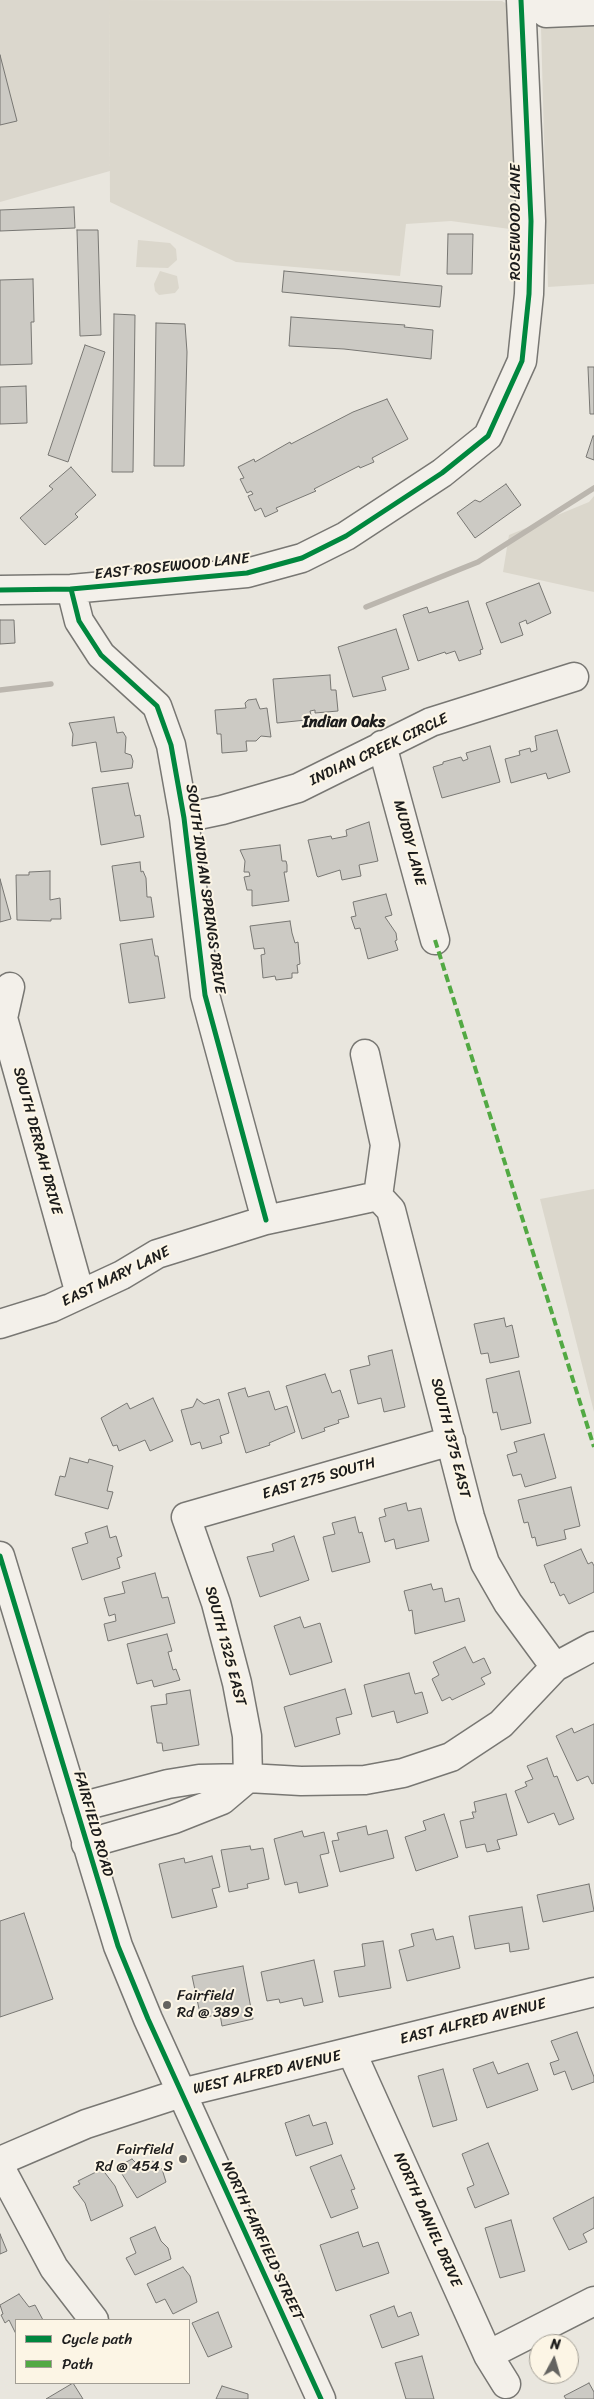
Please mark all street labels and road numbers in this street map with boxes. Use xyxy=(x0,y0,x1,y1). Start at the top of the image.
street label: ROSEWOOD LANE xyxy=(507,164,525,280)
street label: EAST ROSEWOOD LANE xyxy=(94,550,250,584)
street label: INDIAN CREEK CIRCLE xyxy=(307,710,451,790)
street label: SOUTH INDIAN SPRINGS DRIVE xyxy=(181,783,229,995)
street label: MUDDY LANE xyxy=(389,798,429,888)
street label: SOUTH DERRAH DRIVE xyxy=(9,1065,65,1217)
street label: EAST MARY LANE xyxy=(59,1243,173,1311)
street label: SOUTH 1375 EAST xyxy=(426,1376,474,1500)
street label: EAST 275 SOUTH xyxy=(260,1454,378,1504)
street label: SOUTH 1325 EAST xyxy=(200,1584,250,1708)
street label: FAIRFIELD ROAD xyxy=(69,1769,117,1879)
street label: EAST ALFRED AVENUE xyxy=(398,1995,548,2049)
street label: WEST ALFRED AVENUE xyxy=(191,2047,343,2099)
street label: NORTH DANIEL DRIVE xyxy=(389,2150,465,2290)
street label: NORTH FAIRFIELD STREET xyxy=(217,2158,307,2324)

